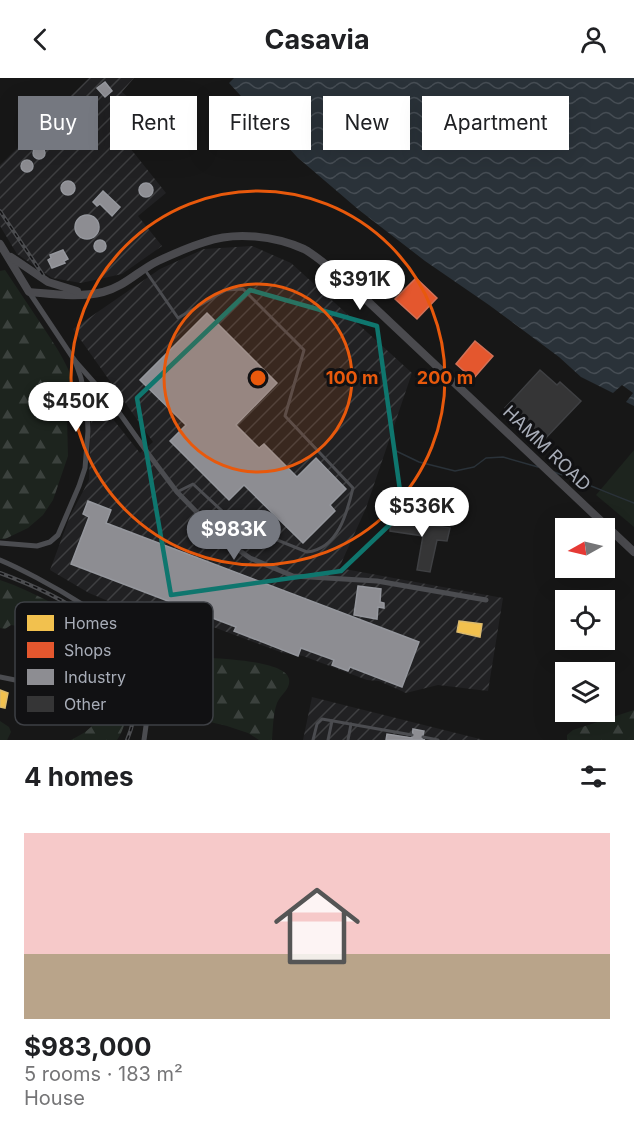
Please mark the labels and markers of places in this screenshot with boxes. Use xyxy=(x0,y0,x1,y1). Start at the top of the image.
pin: $391K xyxy=(318,260,402,311)
centre of rings xyxy=(248,368,268,388)
pin: $450K xyxy=(34,382,118,433)
pin: $536K xyxy=(380,487,464,538)
pin: $983K xyxy=(192,510,276,561)

